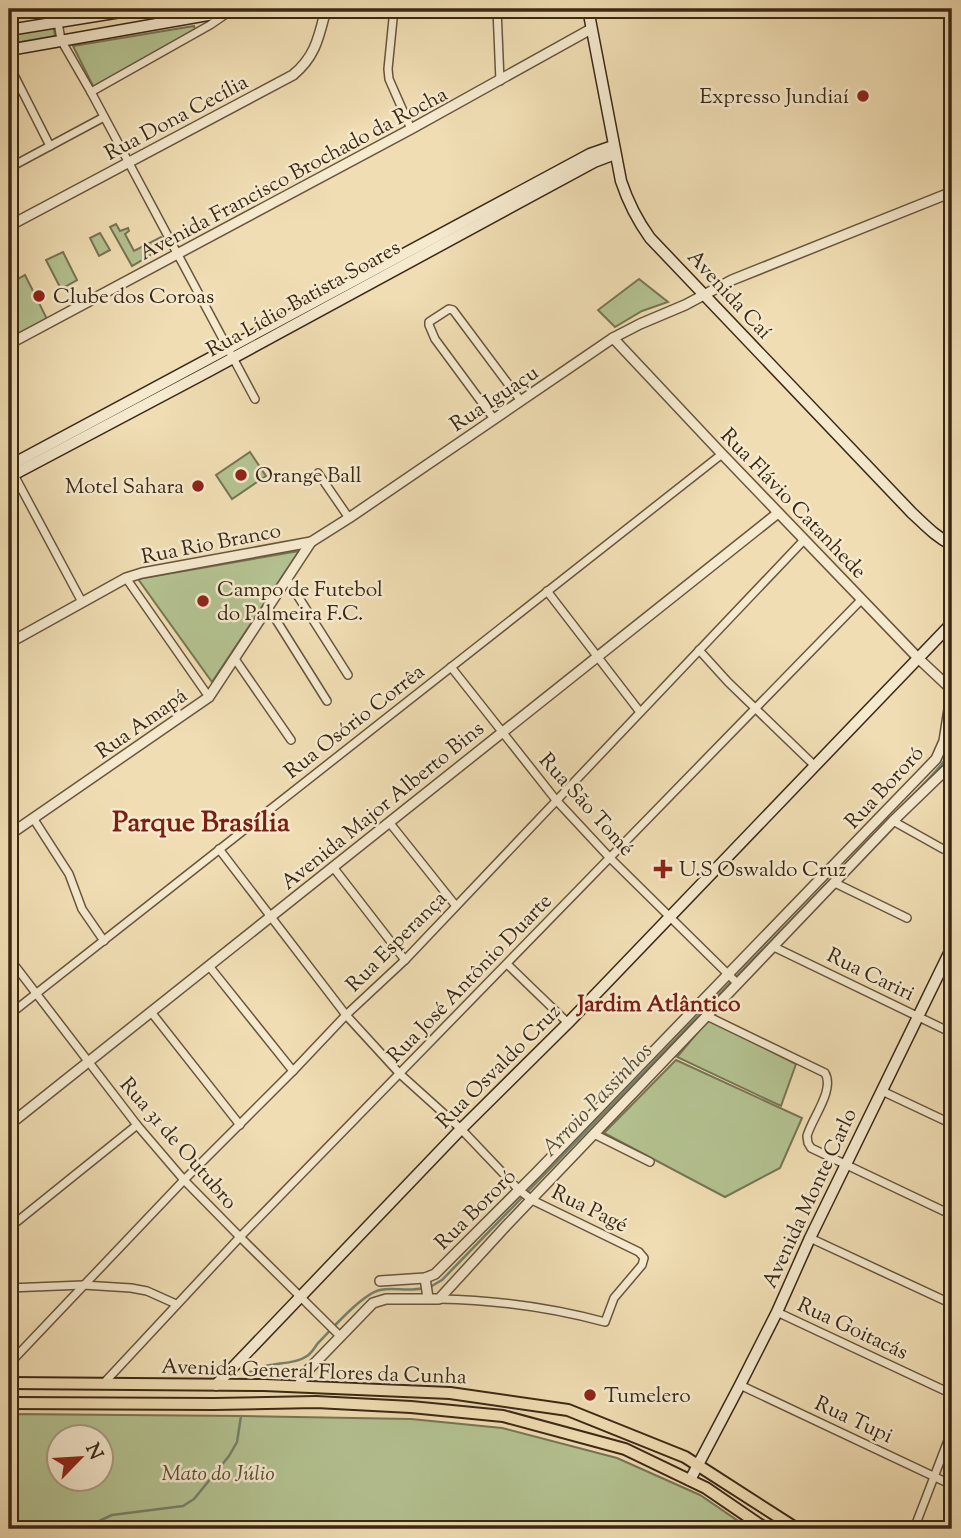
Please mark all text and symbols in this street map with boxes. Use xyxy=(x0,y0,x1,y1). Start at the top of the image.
street label: Rua Dona Cecília xyxy=(100,68,254,169)
street label: Avenida Francisco Brochado da Rocha xyxy=(134,80,454,269)
place label: Expresso Jundiaí xyxy=(699,83,849,113)
marker: Expresso Jundiaí xyxy=(855,88,871,104)
street label: Rua Lídio Batista Soares xyxy=(202,234,406,366)
street label: Avenida Caí xyxy=(679,244,778,347)
place label: Clube dos Coroas xyxy=(53,283,214,313)
marker: Clube dos Coroas xyxy=(31,288,47,304)
street label: Rua Iguaçu xyxy=(445,359,545,440)
street label: Rua Flávio Catanhede xyxy=(713,422,873,586)
place label: Orange Ball xyxy=(255,462,362,492)
marker: Orange Ball xyxy=(233,467,249,483)
place label: Motel Sahara xyxy=(65,473,184,503)
marker: Motel Sahara xyxy=(190,478,206,494)
street label: Rua Rio Branco xyxy=(139,517,284,573)
place label: Campo de Futebol do Palmeira F.C. xyxy=(217,576,383,630)
marker: Campo de Futebol do Palmeira F.C. xyxy=(195,593,211,609)
street label: Rua Osório Corrêa xyxy=(279,658,432,787)
street label: Rua Amapá xyxy=(90,682,194,767)
street label: Avenida Major Alberto Bins xyxy=(275,715,491,898)
street label: Rua Bororó xyxy=(839,740,932,837)
street label: Rua São Tomé xyxy=(531,747,640,864)
district label: Parque Brasília xyxy=(112,804,290,844)
place label: U.S Oswaldo Cruz xyxy=(679,856,847,886)
marker: U.S Oswaldo Cruz xyxy=(653,859,673,879)
street label: Rua Esperança xyxy=(340,885,455,1000)
street label: Rua José Antônio Duarte xyxy=(381,888,560,1071)
street label: Rua Cariri xyxy=(821,942,919,1010)
district label: Jardim Atlântico xyxy=(576,989,741,1022)
street label: Rua Osvaldo Cruz xyxy=(430,998,569,1136)
water label: Arroio Passinhos xyxy=(535,1036,661,1165)
street label: Rua 31 de Outubro xyxy=(112,1072,243,1217)
street label: Avenida Monte Carlo xyxy=(756,1104,866,1294)
street label: Rua Bororó xyxy=(429,1163,524,1258)
street label: Rua Pagé xyxy=(546,1178,632,1241)
street label: Rua Goitacás xyxy=(792,1291,913,1369)
street label: Avenida General Flores da Cunha xyxy=(161,1353,467,1393)
place label: Tumelero xyxy=(604,1382,691,1412)
marker: Tumelero xyxy=(582,1387,598,1403)
street label: Rua Tupi xyxy=(809,1390,897,1452)
north arrow xyxy=(46,1422,116,1492)
text: N xyxy=(78,1439,109,1464)
park label: Mato do Júlio xyxy=(161,1460,275,1490)

